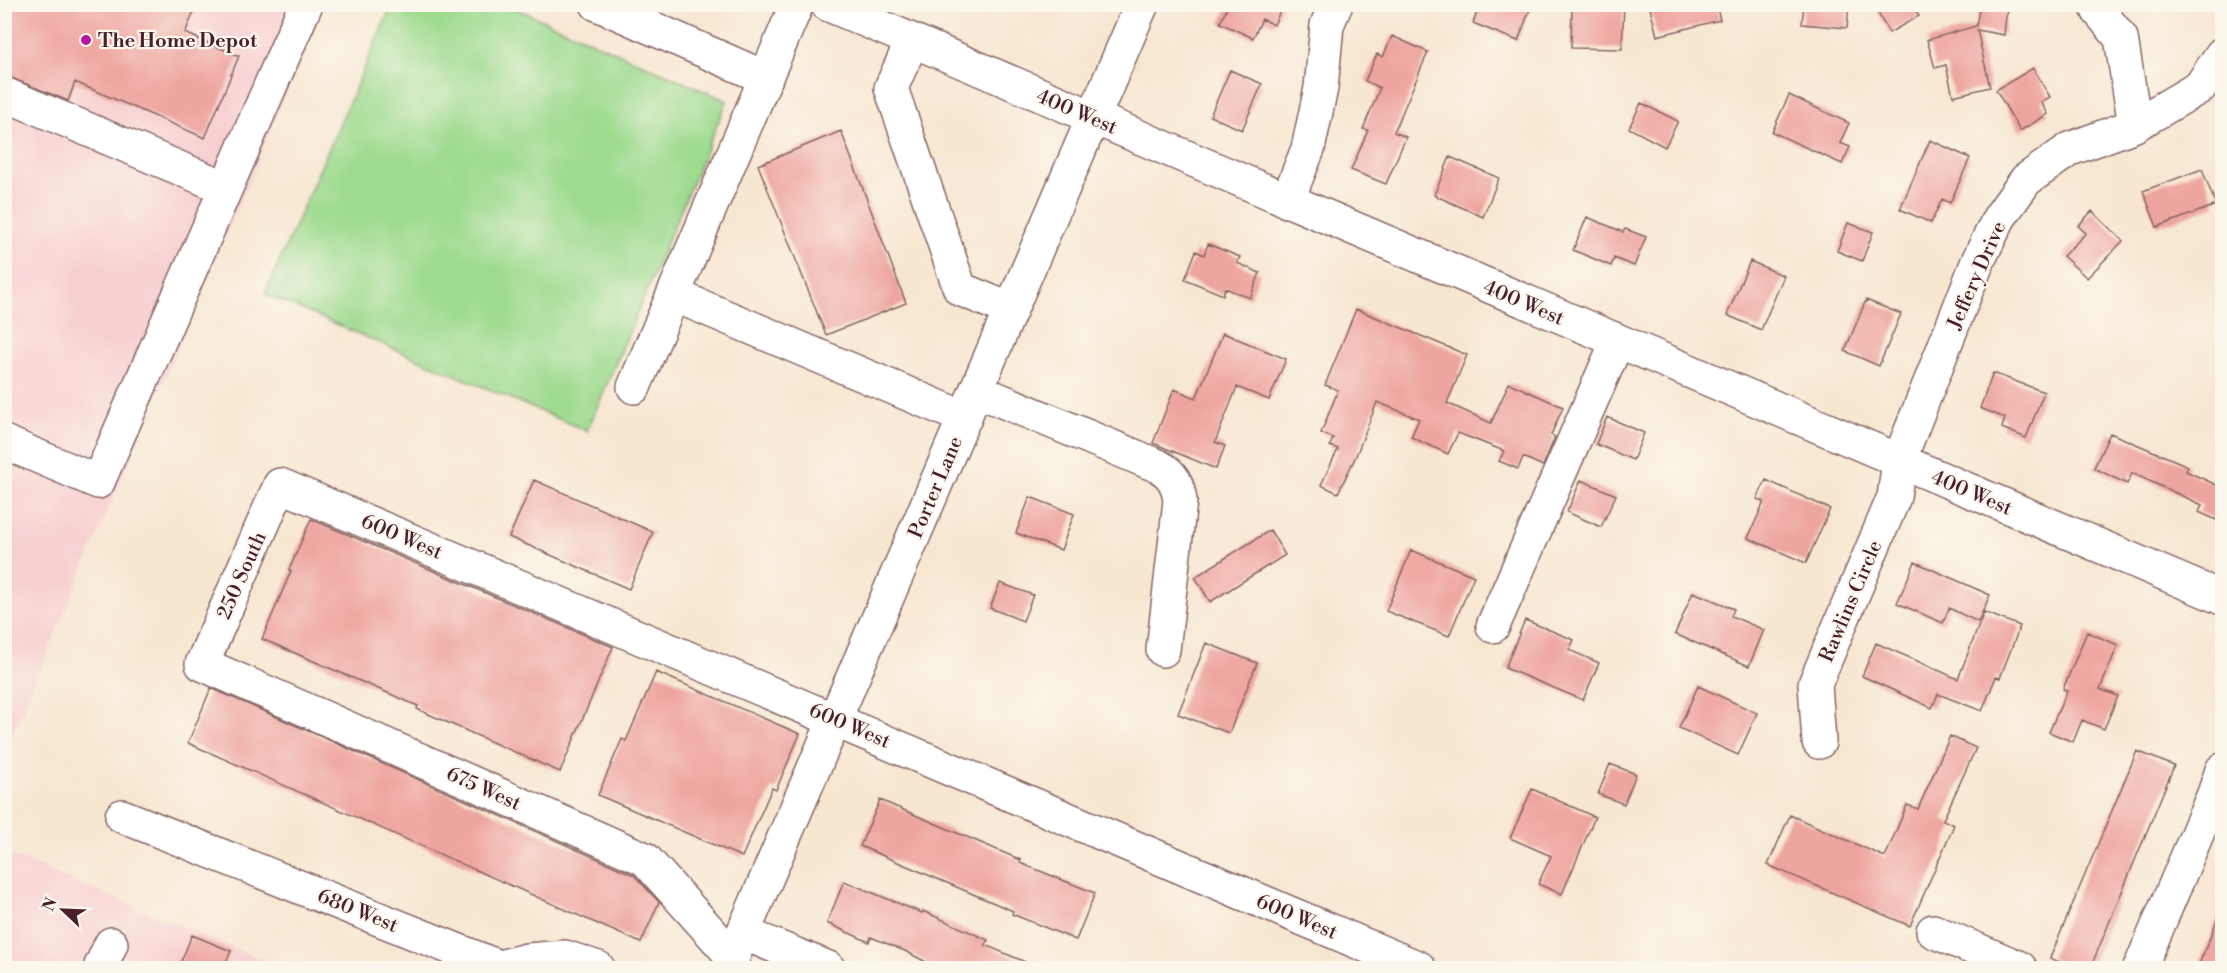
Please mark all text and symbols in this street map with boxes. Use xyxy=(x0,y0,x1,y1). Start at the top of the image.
place label: The Home Depot xyxy=(98,29,258,54)
marker: The Home Depot xyxy=(79,33,93,47)
street label: 400 West xyxy=(1032,84,1121,141)
street label: Jeffery Drive xyxy=(1942,218,2012,334)
street label: 400 West xyxy=(1479,275,1568,332)
street label: Porter Lane xyxy=(904,433,969,542)
street label: 400 West xyxy=(1927,465,2016,522)
street label: 600 West xyxy=(357,509,446,566)
street label: 250 South xyxy=(212,528,273,623)
street label: Rawlins Circle xyxy=(1814,537,1888,666)
street label: 600 West xyxy=(805,698,894,755)
street label: 675 West xyxy=(442,762,525,817)
north arrow xyxy=(33,880,93,940)
street label: 680 West xyxy=(313,884,401,939)
street label: 600 West xyxy=(1252,889,1341,946)
text: N xyxy=(38,894,62,914)

